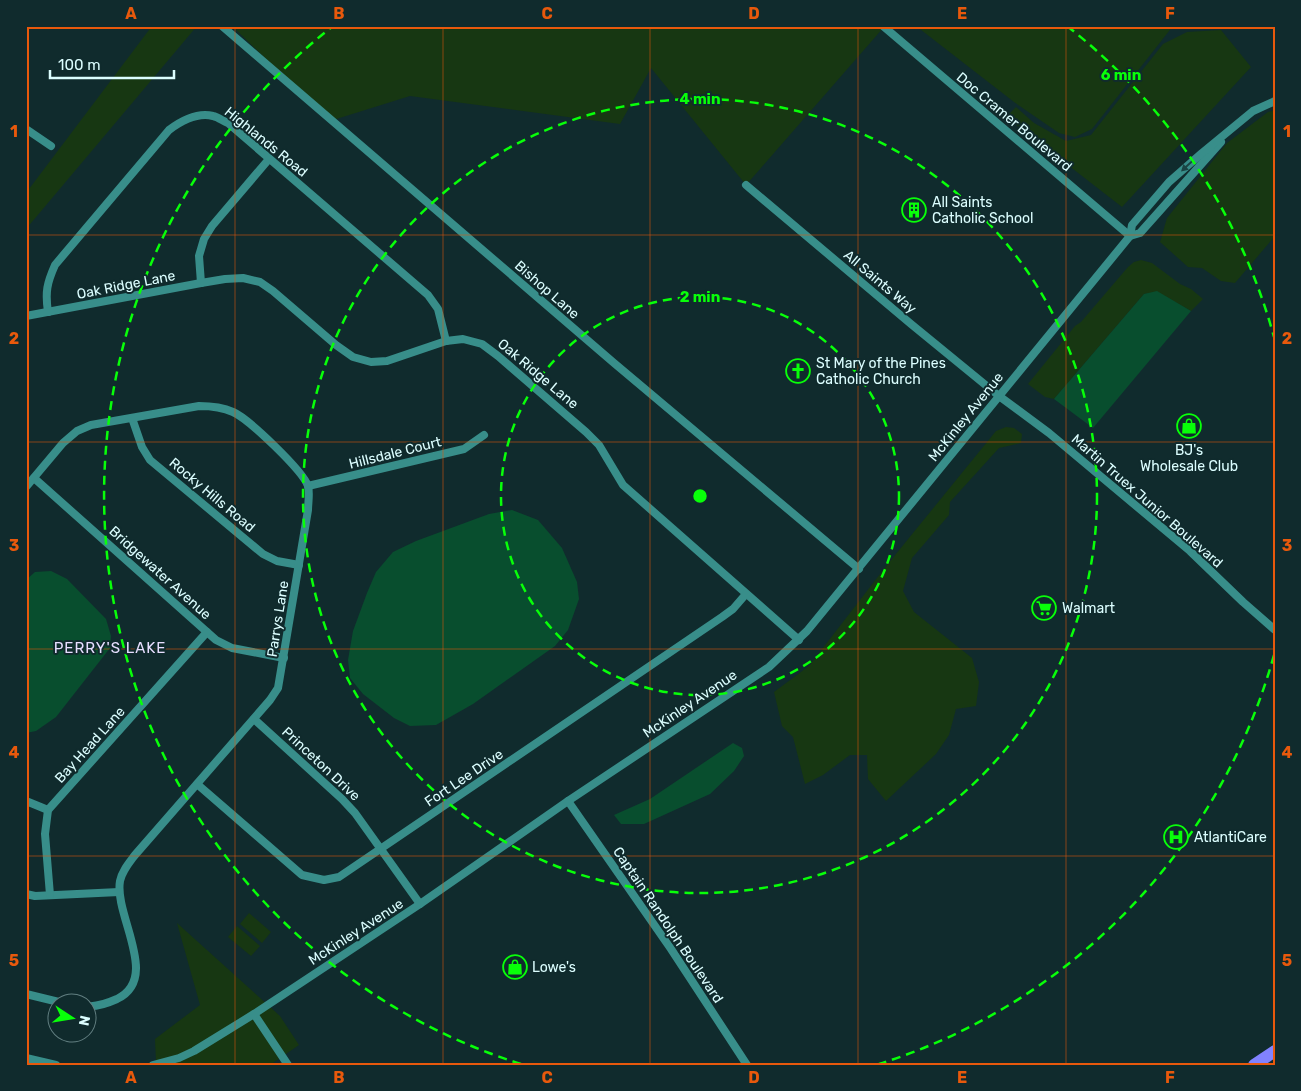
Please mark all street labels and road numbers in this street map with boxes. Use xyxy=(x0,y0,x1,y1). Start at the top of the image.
street label: Doc Cramer Boulevard xyxy=(953,69,1075,175)
street label: Highlands Road xyxy=(221,103,311,181)
street label: All Saints Way xyxy=(840,247,920,318)
street label: Bishop Lane xyxy=(511,257,583,323)
street label: Oak Ridge Lane xyxy=(75,267,177,303)
street label: Oak Ridge Lane xyxy=(494,335,582,413)
street label: McKinley Avenue xyxy=(925,369,1007,465)
street label: Martin Truex Junior Boulevard xyxy=(1068,431,1226,571)
street label: Hillsdale Court xyxy=(347,433,443,473)
street label: Rocky Hills Road xyxy=(166,454,258,536)
street label: Bridgewater Avenue xyxy=(105,523,215,623)
street label: Parrys Lane xyxy=(264,579,292,658)
street label: McKinley Avenue xyxy=(640,666,740,742)
street label: Bay Head Lane xyxy=(51,703,129,787)
street label: Princeton Drive xyxy=(278,723,364,805)
street label: Fort Lee Drive xyxy=(422,745,507,810)
street label: Captain Randolph Boulevard xyxy=(609,844,727,1006)
street label: McKinley Avenue xyxy=(305,895,407,969)

